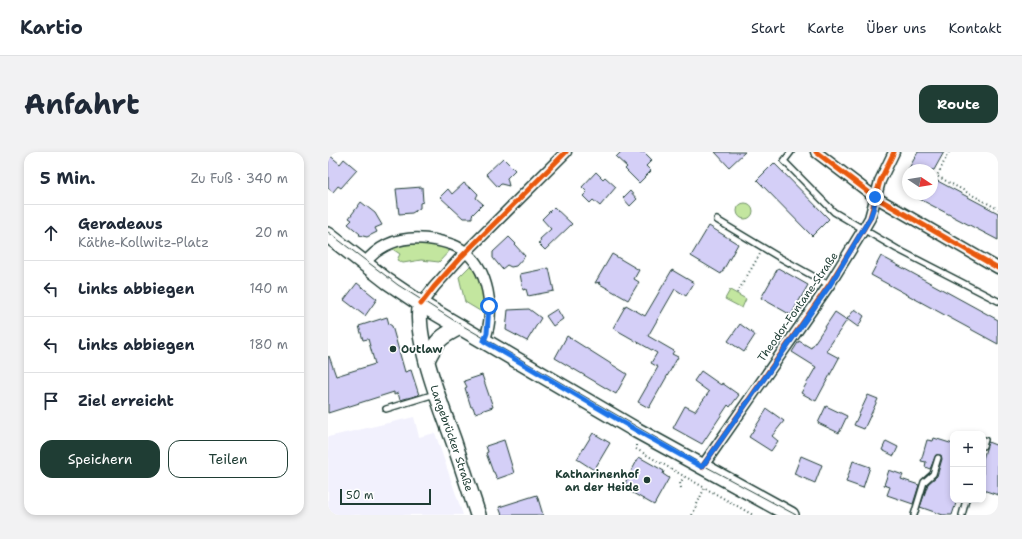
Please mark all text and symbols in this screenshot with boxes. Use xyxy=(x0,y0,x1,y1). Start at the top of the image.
text: Kartio xyxy=(20,15,83,40)
text: Start xyxy=(751,19,785,37)
text: Karte xyxy=(807,19,844,37)
text: Über uns xyxy=(866,19,926,37)
text: Kontakt xyxy=(948,19,1002,37)
text: Anfahrt xyxy=(24,85,140,123)
button: Route xyxy=(919,85,998,123)
north arrow xyxy=(902,164,938,200)
text: 5 Min. xyxy=(40,167,95,189)
text: Zu Fuß · 340 m xyxy=(191,170,288,187)
route end xyxy=(866,188,884,206)
text: Geradeaus xyxy=(78,214,163,234)
icon: ahead xyxy=(40,222,62,244)
text: 20 m xyxy=(255,224,288,241)
text: Käthe-Kollwitz-Platz xyxy=(78,234,209,251)
street label: Theodor-Fontane-Straße xyxy=(754,249,842,365)
icon: left xyxy=(40,278,62,300)
text: Links abbiegen xyxy=(78,279,194,299)
text: 140 m xyxy=(249,280,288,297)
route start xyxy=(480,297,498,315)
icon: left xyxy=(40,334,62,356)
text: Links abbiegen xyxy=(78,335,194,355)
text: 180 m xyxy=(249,336,288,353)
place label: Outlaw xyxy=(401,342,442,357)
marker: Outlaw xyxy=(388,344,398,354)
street label: Langebrücker Straße xyxy=(427,383,477,493)
icon: arrive xyxy=(40,390,62,412)
text: Ziel erreicht xyxy=(78,391,174,411)
map controls xyxy=(950,431,986,503)
button: + xyxy=(950,431,986,467)
button: Speichern xyxy=(40,440,160,478)
button: Teilen xyxy=(168,440,288,478)
place label: Katharinenhof an der Heide xyxy=(555,467,640,495)
button: − xyxy=(950,467,986,503)
marker: Katharinenhof an der Heide xyxy=(642,475,652,485)
scale bar xyxy=(340,487,431,506)
text: 50 m xyxy=(346,488,374,503)

